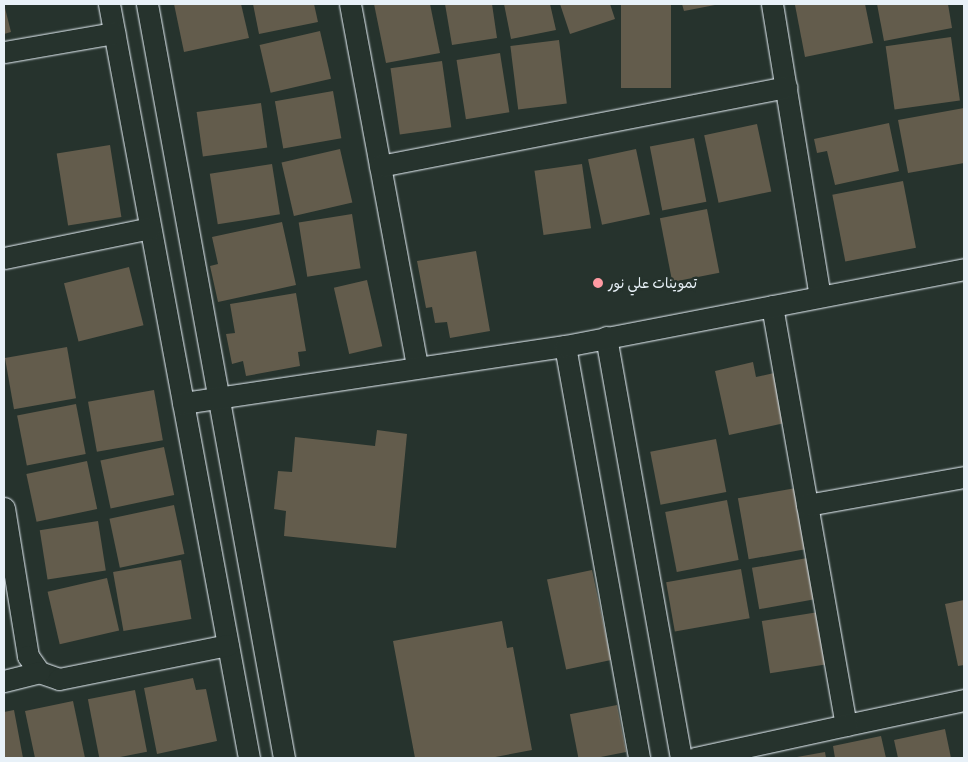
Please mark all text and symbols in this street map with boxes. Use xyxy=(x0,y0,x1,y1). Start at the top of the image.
place label: تموينات علي نور xyxy=(608,275,697,291)
marker: تموينات علي نور xyxy=(592,277,604,289)

